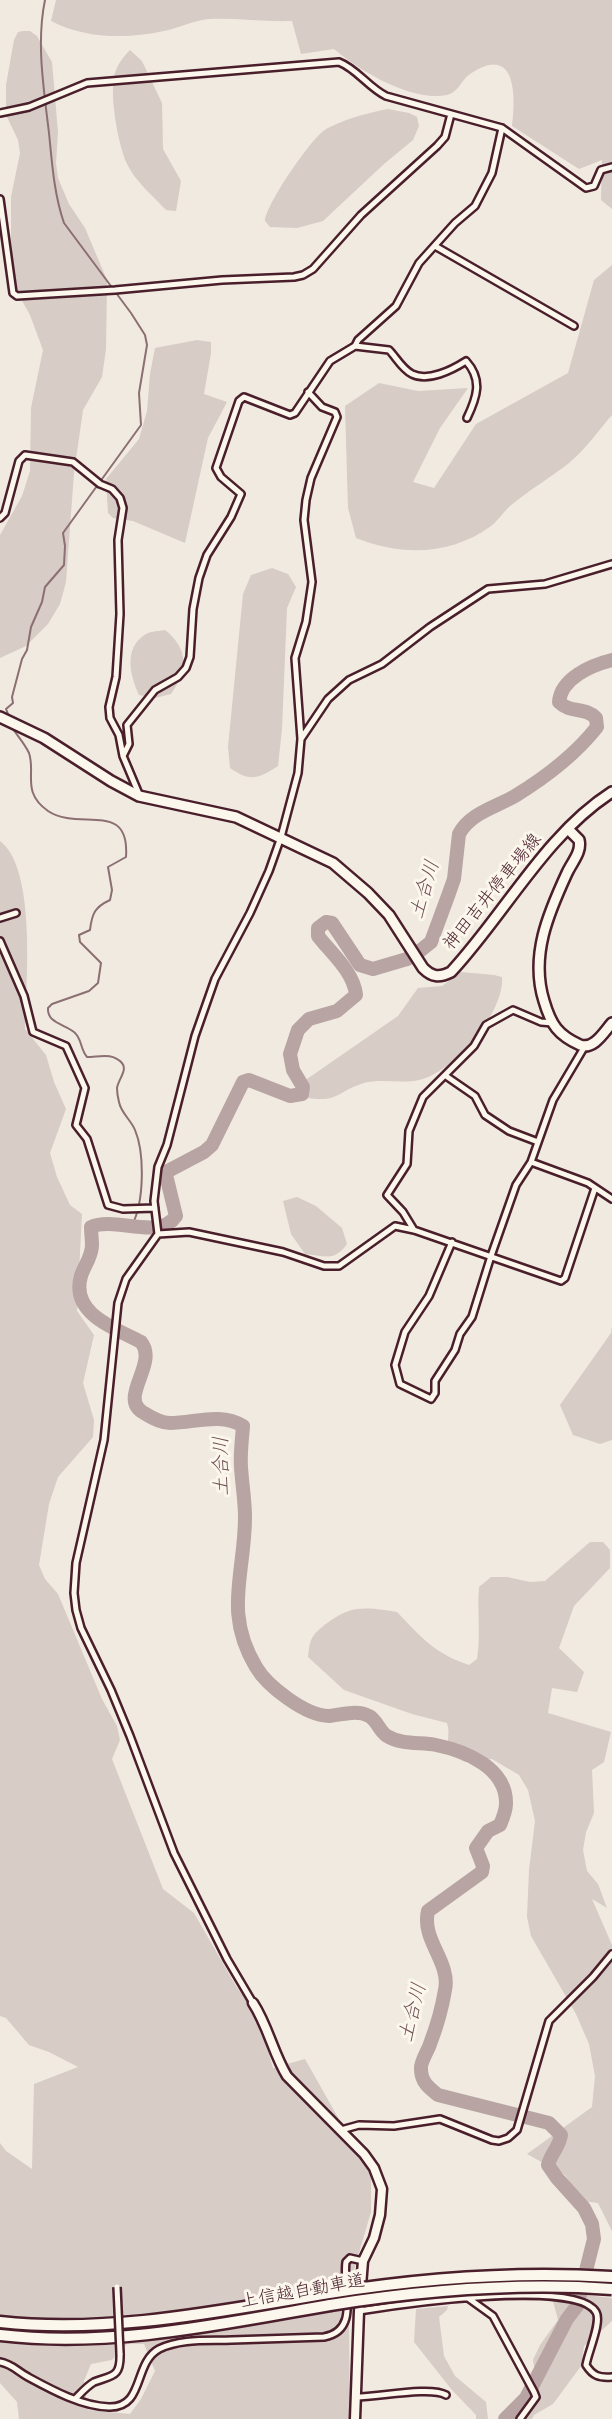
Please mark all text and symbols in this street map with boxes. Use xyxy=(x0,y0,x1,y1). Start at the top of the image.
street label: 神田吉井停車場線 xyxy=(440,830,548,956)
water label: 土合川 xyxy=(407,858,447,922)
water label: 土合川 xyxy=(211,1436,237,1496)
water label: 土合川 xyxy=(396,1981,434,2045)
street label: 上信越自動車道 xyxy=(239,2271,367,2315)

